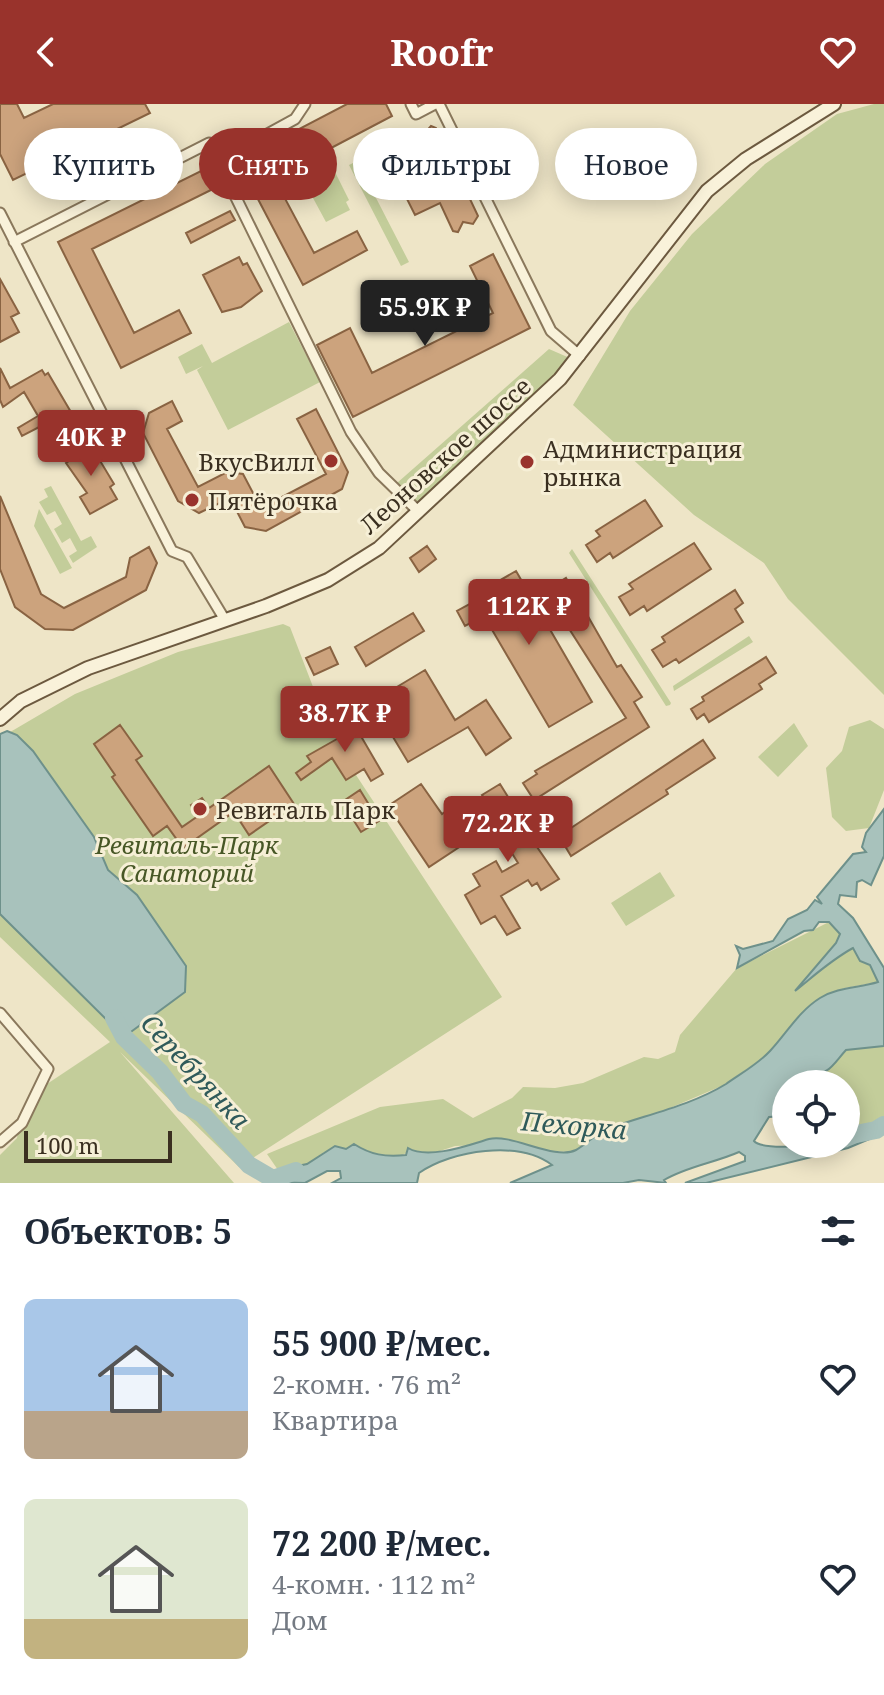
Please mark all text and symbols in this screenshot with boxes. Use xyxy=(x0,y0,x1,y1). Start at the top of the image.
text: Roofr xyxy=(390,28,494,77)
icon: back xyxy=(24,30,68,74)
icon: heart xyxy=(816,30,860,74)
chip: Купить xyxy=(24,128,183,200)
chip: Снять xyxy=(199,128,337,200)
chip: Фильтры xyxy=(353,128,539,200)
chip: Новое xyxy=(555,128,697,200)
pin: 55.9K ₽ xyxy=(351,280,499,348)
text: 55.9K ₽ xyxy=(379,288,471,324)
street label: Леоновское шоссе xyxy=(352,369,538,541)
pin: 40K ₽ xyxy=(35,410,147,478)
text: 40K ₽ xyxy=(56,418,126,454)
place label: Администрация рынка xyxy=(543,432,742,493)
place label: ВкусВилл xyxy=(198,445,315,478)
marker: ВкусВилл xyxy=(322,452,340,470)
marker: Администрация рынка xyxy=(518,453,536,471)
place label: Пятёрочка xyxy=(208,484,338,517)
marker: Пятёрочка xyxy=(183,491,201,509)
pin: 112K ₽ xyxy=(464,579,594,647)
text: 112K ₽ xyxy=(486,587,572,623)
pin: 38.7K ₽ xyxy=(271,686,419,754)
text: 38.7K ₽ xyxy=(299,694,391,730)
place label: Ревиталь Парк xyxy=(216,793,396,826)
pin: 72.2K ₽ xyxy=(434,796,582,864)
marker: Ревиталь Парк xyxy=(191,800,209,818)
text: 72.2K ₽ xyxy=(462,804,554,840)
park label: Ревиталь-Парк Санаторий xyxy=(94,828,280,889)
water label: Серебрянка xyxy=(133,1005,259,1137)
map controls xyxy=(772,1070,860,1158)
button: locate xyxy=(772,1070,860,1158)
water label: Пехорка xyxy=(519,1102,628,1148)
scale bar xyxy=(24,1127,172,1163)
text: 100 m xyxy=(36,1130,99,1160)
text: Объектов: 5 xyxy=(24,1208,232,1254)
icon: filters xyxy=(816,1209,860,1253)
text: 55 900 ₽/мес. xyxy=(272,1320,492,1366)
icon: home xyxy=(88,1331,184,1427)
icon: heart xyxy=(816,1357,860,1401)
text: 2-комн. · 76 m² xyxy=(272,1366,461,1402)
text: Квартира xyxy=(272,1402,399,1438)
text: 72 200 ₽/мес. xyxy=(272,1520,492,1566)
icon: home xyxy=(88,1531,184,1627)
icon: heart xyxy=(816,1557,860,1601)
text: 4-комн. · 112 m² xyxy=(272,1566,476,1602)
text: Дом xyxy=(272,1602,328,1638)

